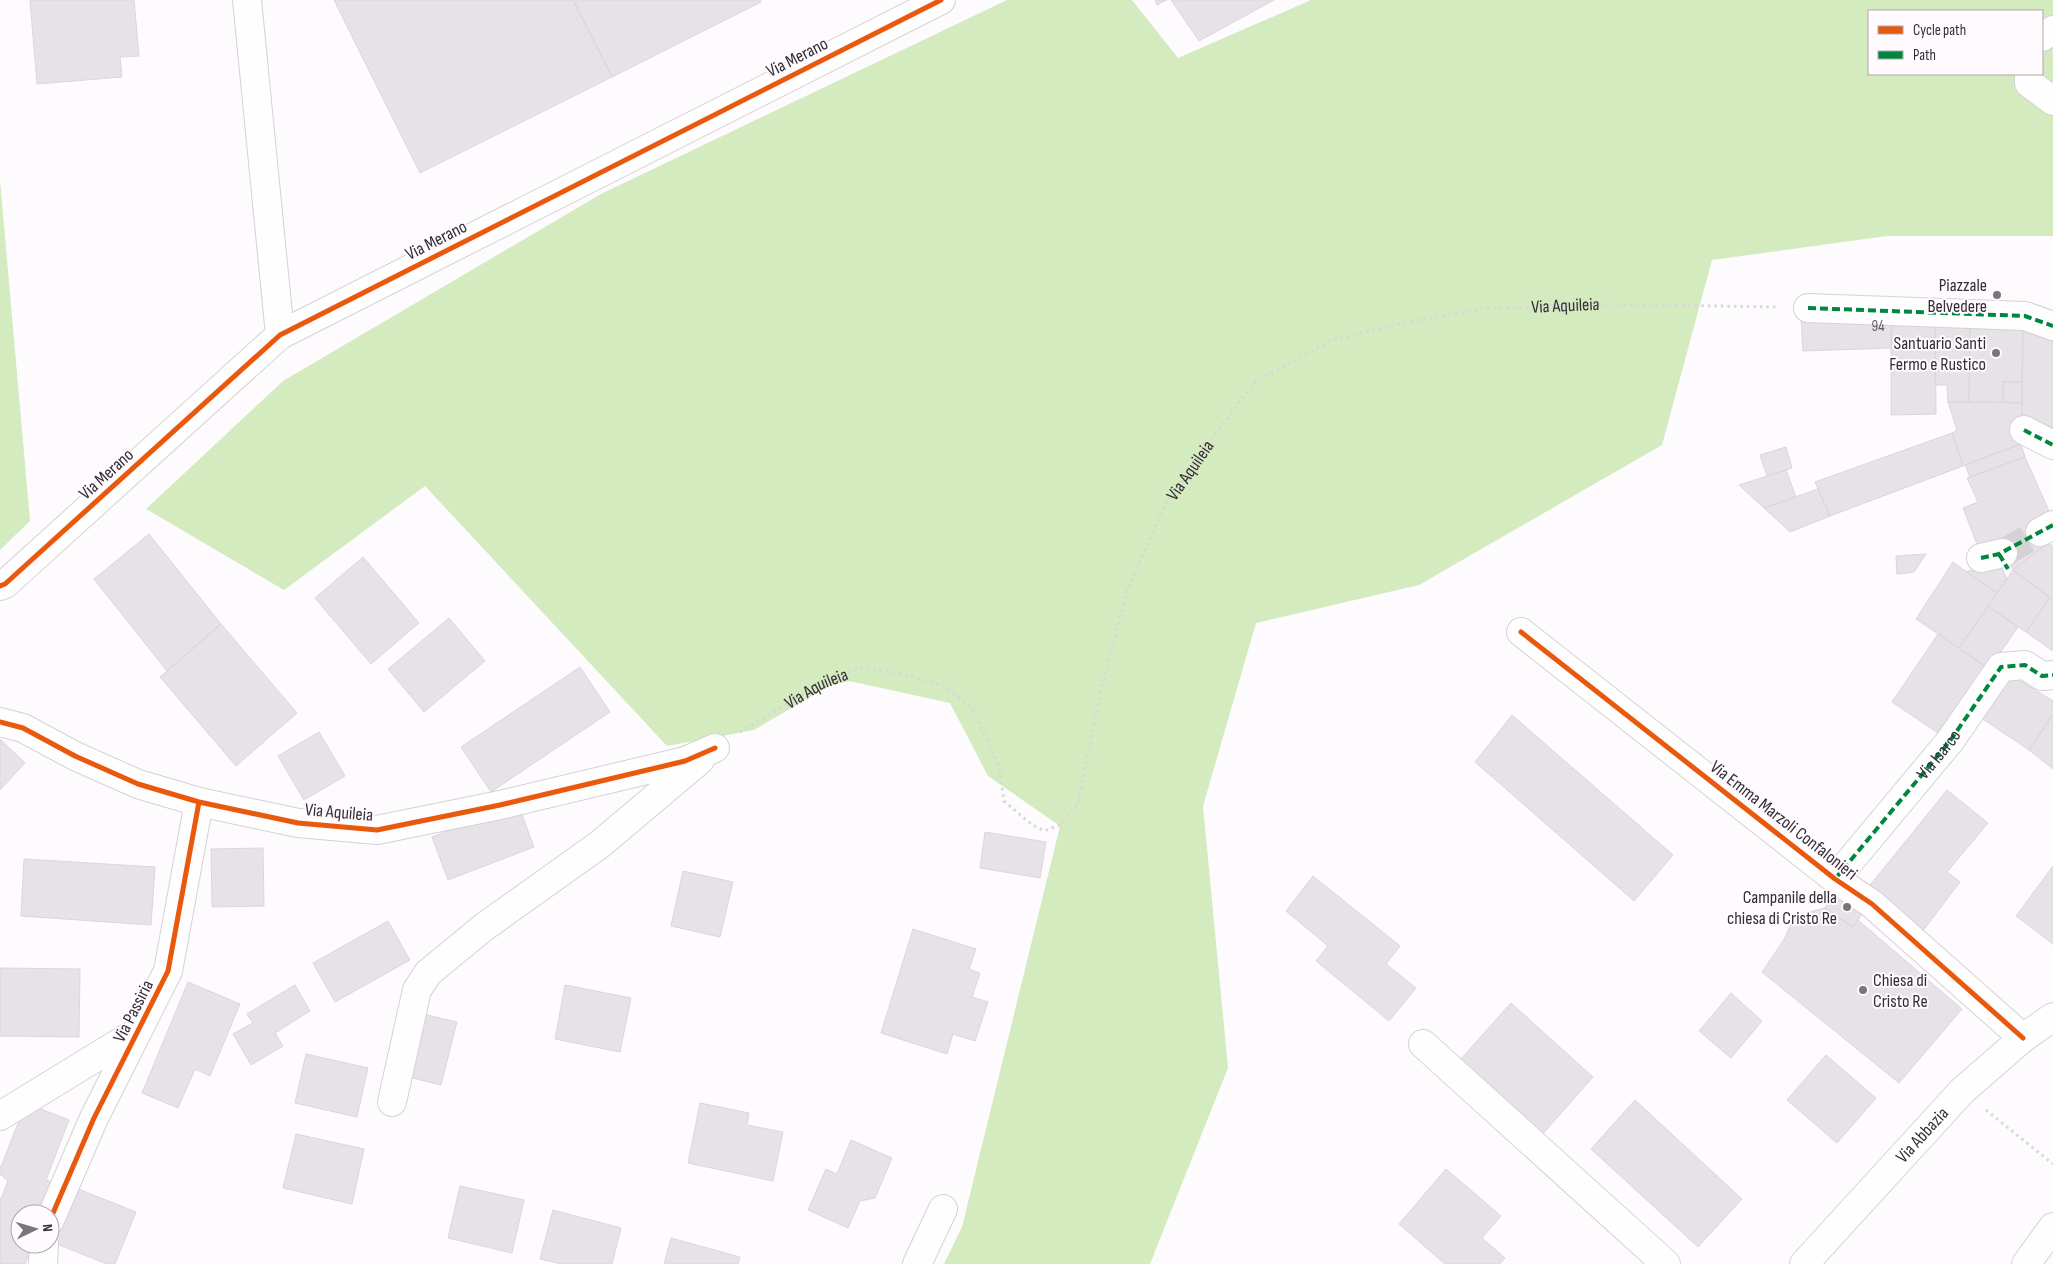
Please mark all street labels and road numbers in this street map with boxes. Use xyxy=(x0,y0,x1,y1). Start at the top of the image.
street label: Via Merano xyxy=(763,33,831,82)
street label: Via Merano xyxy=(402,216,470,265)
street label: Via Aquileia xyxy=(1531,294,1600,318)
street label: Via Aquileia xyxy=(1162,436,1219,505)
street label: Via Merano xyxy=(75,444,138,504)
street label: Via Aquileia xyxy=(781,664,851,714)
street label: Via Isarco xyxy=(1913,726,1965,784)
street label: Via Emma Marzoli Confalonieri xyxy=(1706,756,1862,884)
street label: Via Aquileia xyxy=(304,799,374,826)
street label: Via Passiria xyxy=(109,977,158,1046)
street label: Via Abbazia xyxy=(1892,1103,1953,1167)

